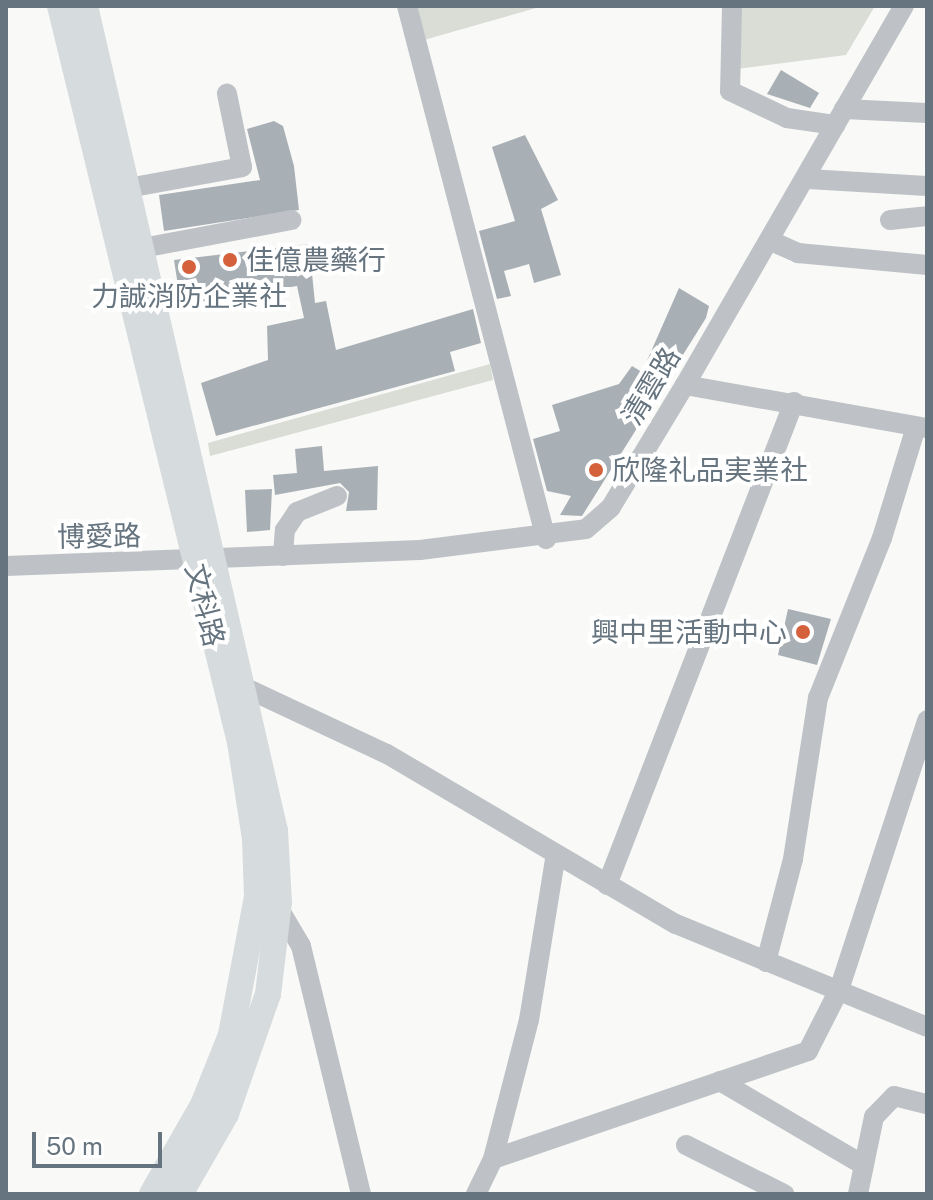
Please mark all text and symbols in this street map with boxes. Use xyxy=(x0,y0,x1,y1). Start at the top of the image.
place label: 佳億農藥行 xyxy=(246,243,386,277)
marker: 佳億農藥行 xyxy=(221,251,239,269)
marker: 力誠消防企業社 xyxy=(180,258,198,276)
place label: 力誠消防企業社 xyxy=(91,279,287,313)
street label: 清雲路 xyxy=(615,341,687,431)
place label: 欣隆礼品実業社 xyxy=(612,453,808,487)
marker: 欣隆礼品実業社 xyxy=(587,461,605,479)
street label: 博愛路 xyxy=(57,518,141,554)
street label: 文科路 xyxy=(179,560,231,650)
place label: 興中里活動中心 xyxy=(591,615,787,649)
marker: 興中里活動中心 xyxy=(794,623,812,641)
scale bar xyxy=(36,1116,166,1166)
text: 50 m xyxy=(46,1132,103,1160)

